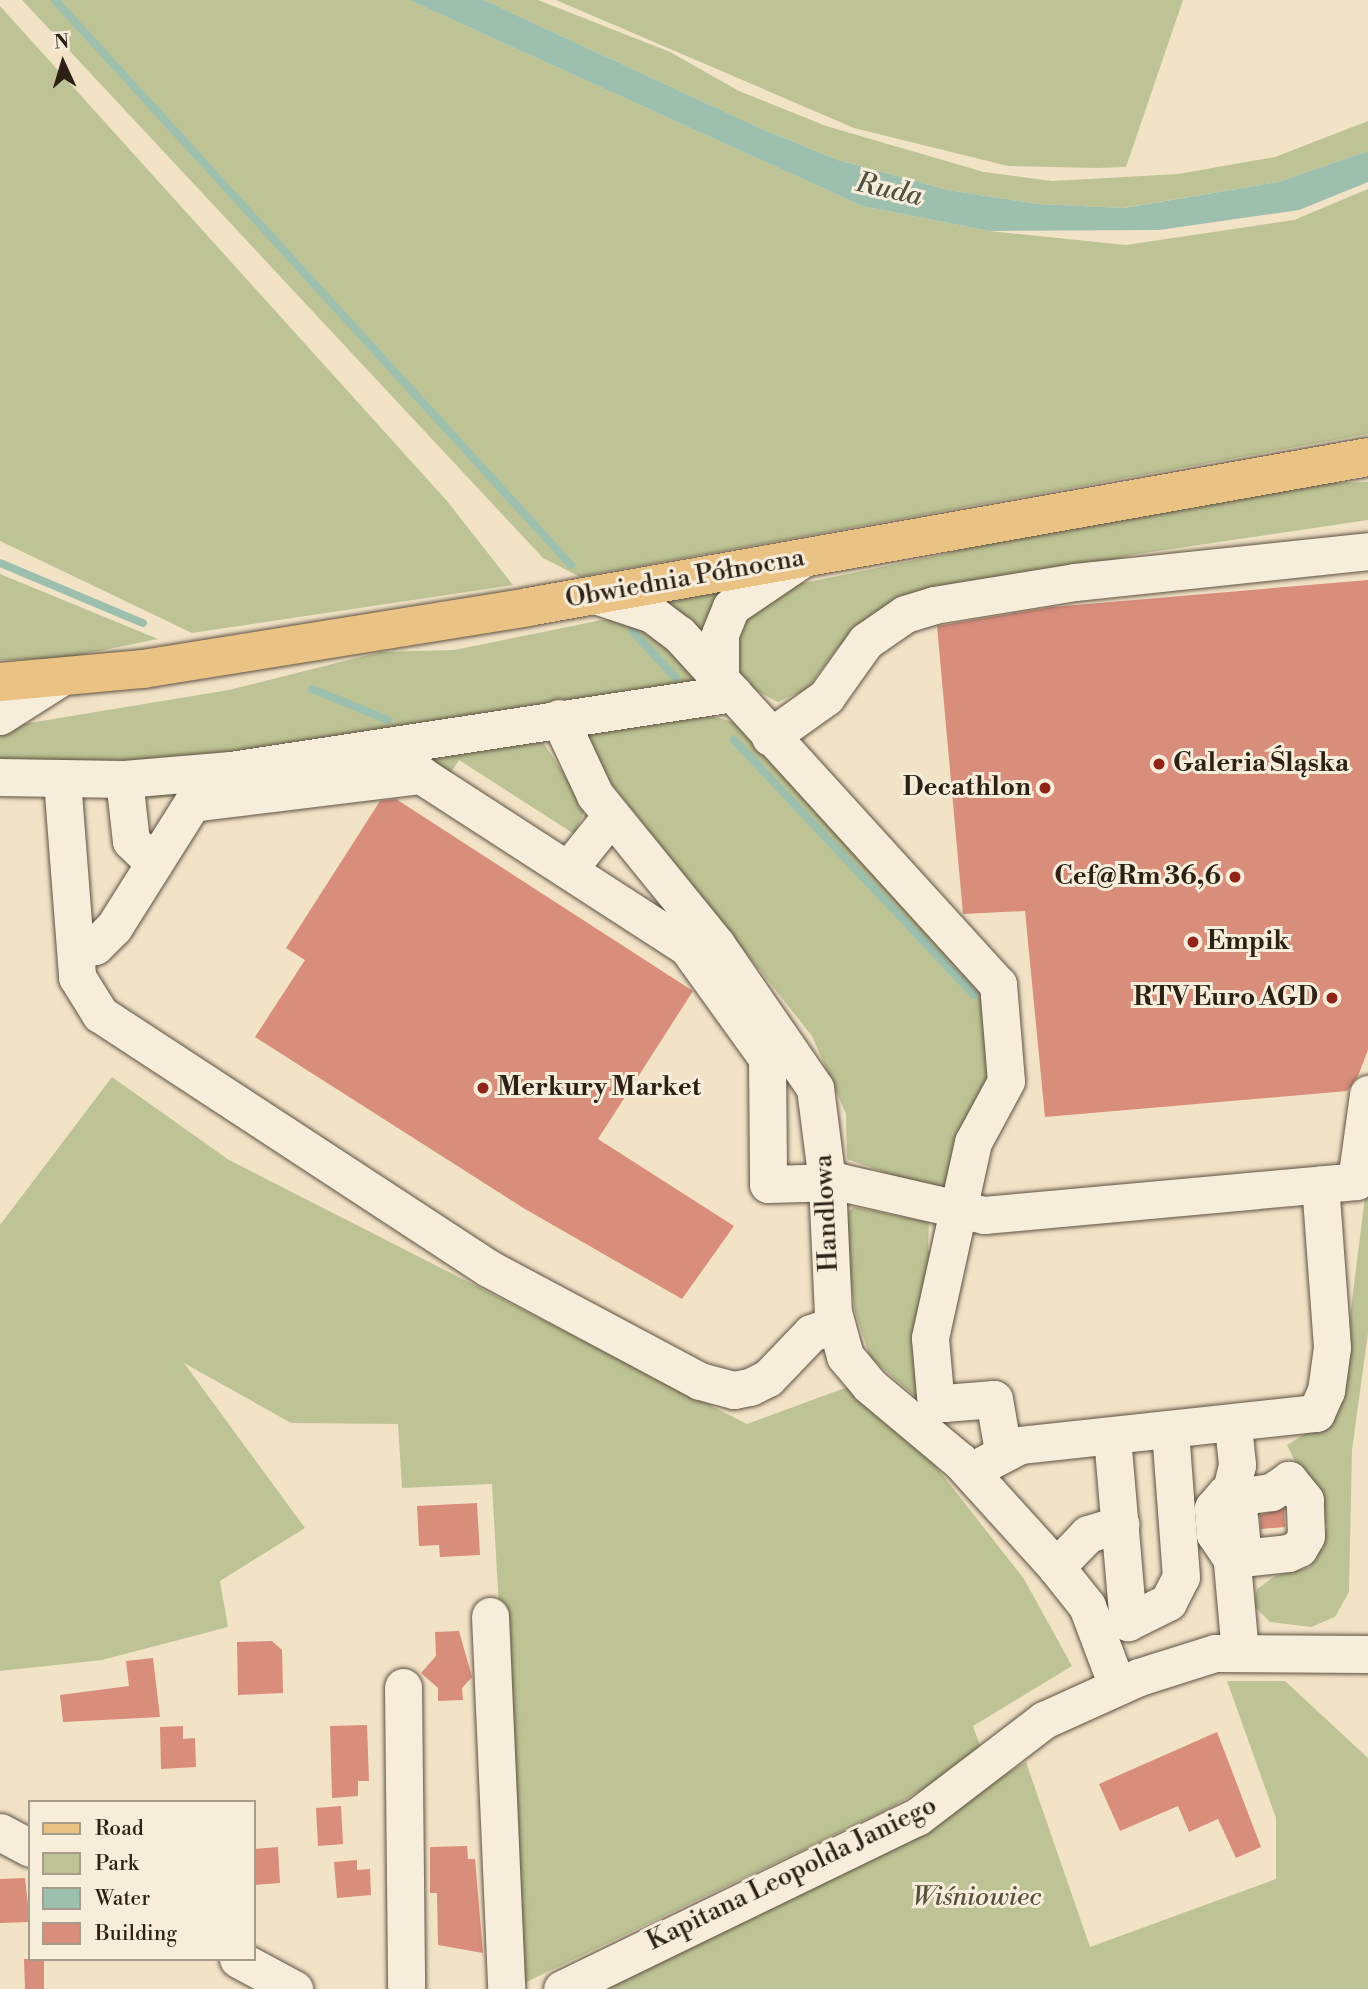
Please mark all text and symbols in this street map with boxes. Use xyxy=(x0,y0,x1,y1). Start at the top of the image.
north arrow xyxy=(28,28,98,98)
text: N xyxy=(53,30,70,55)
water label: Ruda xyxy=(852,166,926,214)
street label: Obwiednia Północna xyxy=(563,543,807,615)
place label: Galeria Śląska xyxy=(1173,748,1349,780)
marker: Galeria Śląska xyxy=(1151,756,1167,772)
place label: Decathlon xyxy=(903,772,1031,804)
marker: Decathlon xyxy=(1037,780,1053,796)
place label: Cef@Rm 36,6 xyxy=(1054,861,1221,893)
marker: Cef@Rm 36,6 xyxy=(1227,869,1243,885)
place label: Empik xyxy=(1207,926,1289,958)
marker: Empik xyxy=(1185,934,1201,950)
place label: RTV Euro AGD xyxy=(1133,982,1318,1014)
marker: RTV Euro AGD xyxy=(1324,990,1340,1006)
place label: Merkury Market xyxy=(497,1072,701,1104)
marker: Merkury Market xyxy=(475,1080,491,1096)
street label: Handlowa xyxy=(808,1154,846,1272)
street label: Kapitana Leopolda Janiego xyxy=(642,1790,942,1958)
legend xyxy=(28,1800,256,1961)
text: Road xyxy=(95,1816,144,1842)
text: Park xyxy=(95,1851,139,1877)
park label: Wiśniowiec xyxy=(913,1882,1041,1914)
text: Water xyxy=(95,1886,150,1912)
text: Building xyxy=(95,1921,177,1947)

